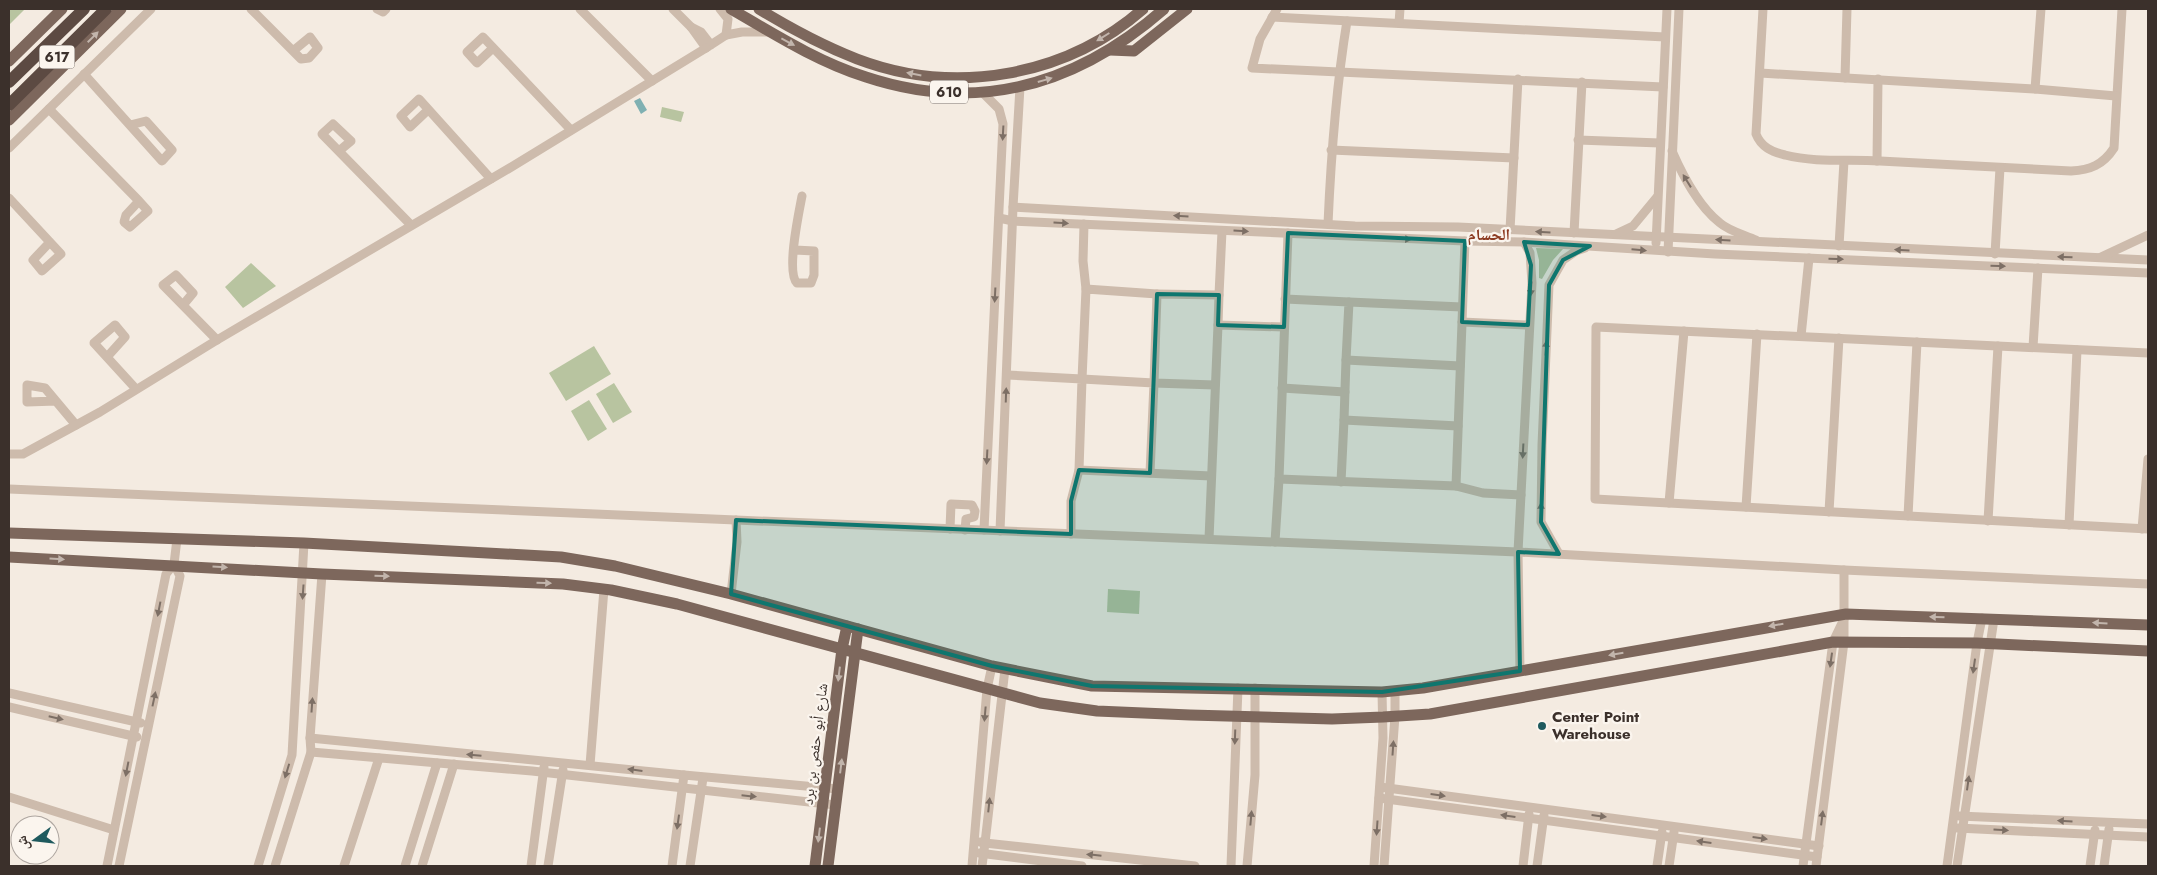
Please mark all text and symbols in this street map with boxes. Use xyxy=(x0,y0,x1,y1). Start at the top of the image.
one-way arrow xyxy=(87,31,99,43)
one-way arrow xyxy=(1097,33,1110,42)
one-way arrow xyxy=(782,37,795,46)
road number: 617 xyxy=(40,46,74,68)
one-way arrow xyxy=(906,70,921,78)
one-way arrow xyxy=(1038,76,1053,84)
road number: 610 xyxy=(930,80,968,104)
one-way arrow xyxy=(998,125,1006,141)
one-way arrow xyxy=(1682,174,1691,187)
one-way arrow xyxy=(1173,211,1189,219)
one-way arrow xyxy=(1054,220,1070,228)
district label: الحسام xyxy=(1468,223,1510,246)
one-way arrow xyxy=(1535,227,1551,235)
one-way arrow xyxy=(1234,228,1250,236)
one-way arrow xyxy=(1396,235,1412,243)
one-way arrow xyxy=(1714,236,1730,244)
one-way arrow xyxy=(1894,245,1910,253)
one-way arrow xyxy=(1631,246,1647,254)
one-way arrow xyxy=(2056,253,2072,261)
one-way arrow xyxy=(1828,256,1844,264)
one-way arrow xyxy=(1990,263,2006,271)
one-way arrow xyxy=(1527,281,1535,297)
one-way arrow xyxy=(991,287,999,303)
one-way arrow xyxy=(1542,340,1550,356)
one-way arrow xyxy=(1002,387,1010,403)
one-way arrow xyxy=(1518,443,1526,459)
one-way arrow xyxy=(983,450,991,466)
one-way arrow xyxy=(1537,502,1545,518)
one-way arrow xyxy=(50,555,66,563)
one-way arrow xyxy=(212,564,228,572)
one-way arrow xyxy=(374,573,390,581)
one-way arrow xyxy=(537,579,553,587)
one-way arrow xyxy=(298,584,306,600)
one-way arrow xyxy=(155,602,163,617)
one-way arrow xyxy=(1929,613,1945,621)
one-way arrow xyxy=(2091,618,2107,626)
one-way arrow xyxy=(1768,621,1783,629)
one-way arrow xyxy=(1607,651,1623,659)
one-way arrow xyxy=(1826,652,1834,668)
one-way arrow xyxy=(1969,659,1977,675)
one-way arrow xyxy=(835,666,843,682)
street label: شارع أبو حفص بن برد xyxy=(797,682,833,806)
one-way arrow xyxy=(151,690,159,706)
one-way arrow xyxy=(309,697,317,713)
one-way arrow xyxy=(981,706,989,722)
place label: Center Point Warehouse xyxy=(1552,706,1639,745)
one-way arrow xyxy=(49,714,64,722)
marker: Center Point Warehouse xyxy=(1536,720,1548,732)
one-way arrow xyxy=(1231,729,1239,745)
one-way arrow xyxy=(1389,740,1397,756)
one-way arrow xyxy=(465,751,481,759)
one-way arrow xyxy=(837,757,845,773)
one-way arrow xyxy=(123,761,131,776)
one-way arrow xyxy=(282,763,290,778)
one-way arrow xyxy=(627,765,643,773)
one-way arrow xyxy=(1964,775,1972,791)
one-way arrow xyxy=(1430,791,1446,799)
one-way arrow xyxy=(742,792,758,800)
one-way arrow xyxy=(985,797,993,813)
one-way arrow xyxy=(1247,809,1255,825)
one-way arrow xyxy=(1818,810,1826,826)
one-way arrow xyxy=(1500,811,1516,819)
one-way arrow xyxy=(1591,812,1607,820)
one-way arrow xyxy=(673,814,681,830)
north arrow xyxy=(10,815,60,865)
one-way arrow xyxy=(2056,816,2072,824)
one-way arrow xyxy=(1373,820,1381,836)
one-way arrow xyxy=(815,827,823,843)
one-way arrow xyxy=(1993,827,2009,835)
text: ش xyxy=(11,833,34,853)
one-way arrow xyxy=(1752,834,1768,842)
one-way arrow xyxy=(1696,838,1712,846)
one-way arrow xyxy=(1086,851,1102,859)

